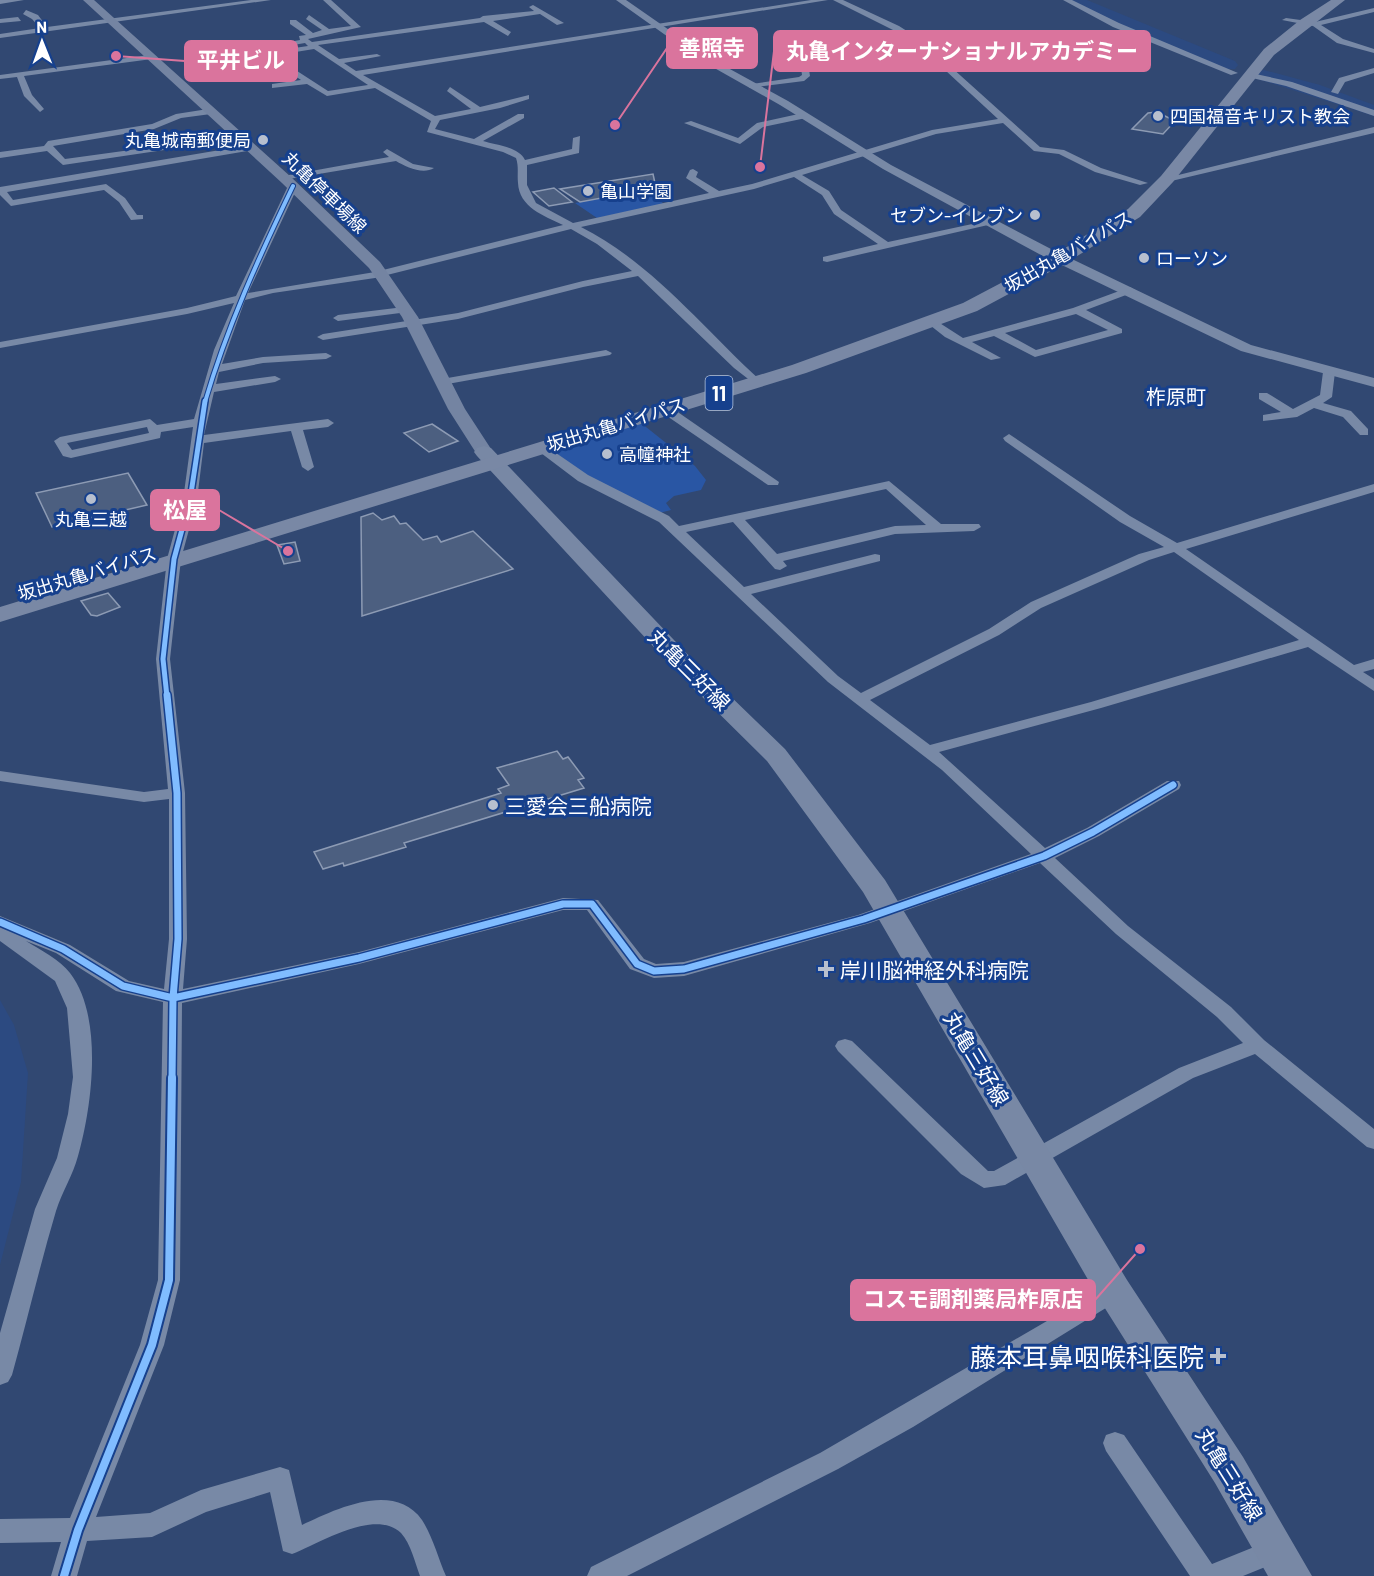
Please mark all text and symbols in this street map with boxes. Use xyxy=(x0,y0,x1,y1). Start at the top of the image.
north arrow xyxy=(12,12,72,72)
text: N xyxy=(36,17,47,36)
callout: 善照寺 xyxy=(667,28,757,68)
callout: 丸亀インターナショナルアカデミー xyxy=(774,31,1150,71)
text: 善照寺 xyxy=(679,34,745,60)
text: 丸亀インターナショナルアカデミー xyxy=(786,37,1138,63)
callout: 平井ビル xyxy=(185,41,297,81)
text: 平井ビル xyxy=(197,46,285,72)
place label: 四国福音キリスト教会 xyxy=(1170,105,1350,127)
marker: 四国福音キリスト教会 xyxy=(1151,109,1165,123)
place label: 丸亀城南郵便局 xyxy=(125,129,251,151)
marker: 丸亀城南郵便局 xyxy=(256,133,270,147)
street label: 丸亀停車場線 xyxy=(279,147,371,237)
place label: 亀山学園 xyxy=(600,180,672,202)
marker: 亀山学園 xyxy=(581,184,595,198)
place label: セブン-イレブン xyxy=(890,204,1023,226)
street label: 坂出丸亀バイパス xyxy=(1000,206,1136,296)
marker: セブン-イレブン xyxy=(1028,208,1042,222)
place label: ローソン xyxy=(1156,247,1228,269)
marker: ローソン xyxy=(1137,251,1151,265)
road number: 11 xyxy=(706,376,732,410)
district label: 柞原町 xyxy=(1146,384,1206,408)
street label: 坂出丸亀バイパス xyxy=(544,392,688,456)
place label: 高幢神社 xyxy=(619,443,691,465)
marker: 高幢神社 xyxy=(600,447,614,461)
callout: 松屋 xyxy=(151,490,219,530)
marker: 丸亀三越 xyxy=(84,492,98,506)
text: 松屋 xyxy=(163,496,207,522)
place label: 丸亀三越 xyxy=(55,508,127,530)
street label: 坂出丸亀バイパス xyxy=(15,541,159,605)
street label: 丸亀三好線 xyxy=(644,623,736,715)
place label: 三愛会三船病院 xyxy=(505,793,652,818)
marker: 三愛会三船病院 xyxy=(486,798,500,812)
place label: 岸川脳神経外科病院 xyxy=(840,957,1029,982)
marker: 岸川脳神経外科病院 xyxy=(817,960,835,978)
street label: 丸亀三好線 xyxy=(939,1007,1015,1109)
callout: コスモ調剤薬局柞原店 xyxy=(851,1280,1095,1320)
text: コスモ調剤薬局柞原店 xyxy=(863,1285,1083,1311)
place label: 藤本耳鼻咽喉科医院 xyxy=(970,1341,1204,1372)
marker: 藤本耳鼻咽喉科医院 xyxy=(1209,1347,1227,1365)
street label: 丸亀三好線 xyxy=(1192,1423,1268,1525)

